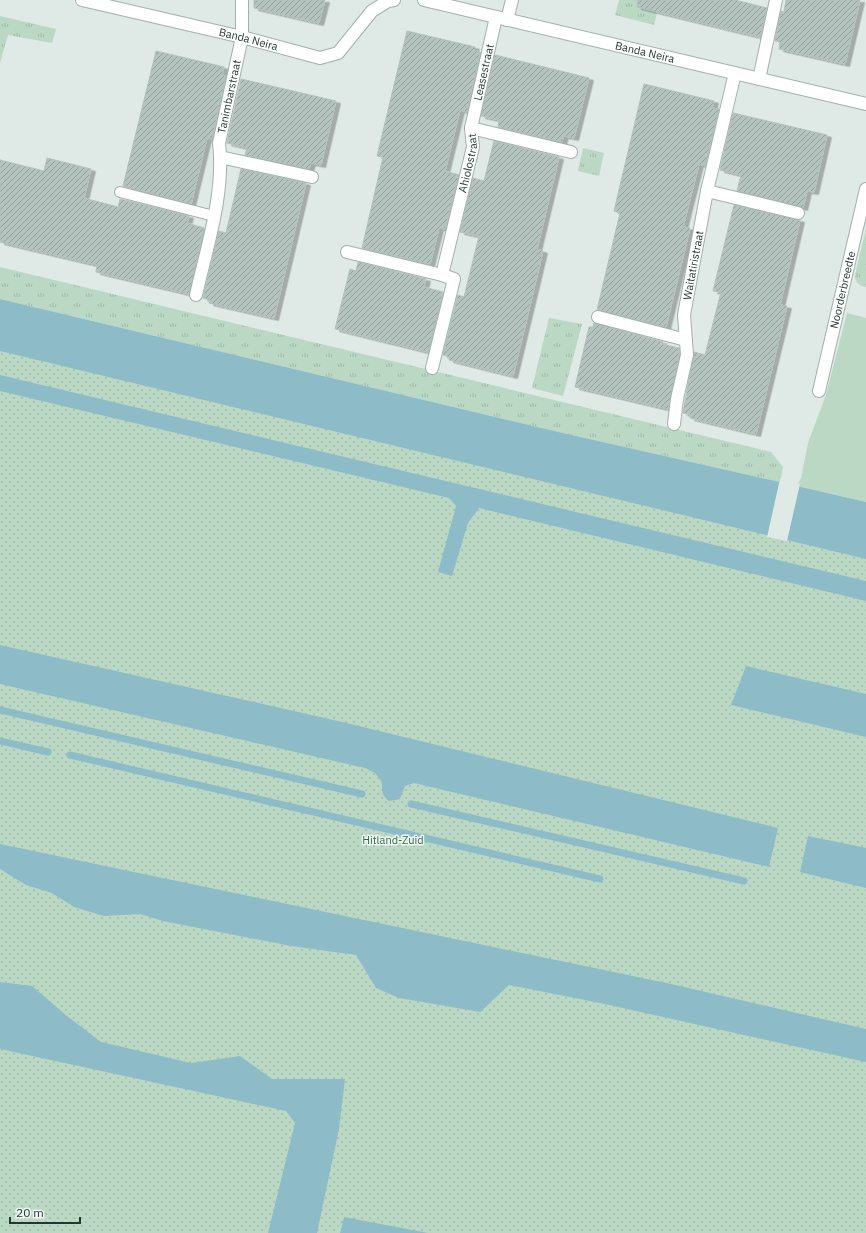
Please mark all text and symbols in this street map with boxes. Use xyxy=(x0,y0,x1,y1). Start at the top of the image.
street label: Banda Neira xyxy=(217,25,280,53)
street label: Banda Neira xyxy=(614,38,676,66)
street label: Leasestraat xyxy=(470,42,497,102)
street label: Tanimbarstraat xyxy=(214,58,244,135)
street label: Ahiolostraat xyxy=(455,133,480,194)
street label: Waitatiristraat xyxy=(680,229,707,301)
street label: Noorderbreedte xyxy=(827,249,858,330)
park label: Hitland-Zuid xyxy=(362,833,424,847)
scale bar xyxy=(10,1199,80,1225)
text: 20 m xyxy=(16,1205,44,1220)

